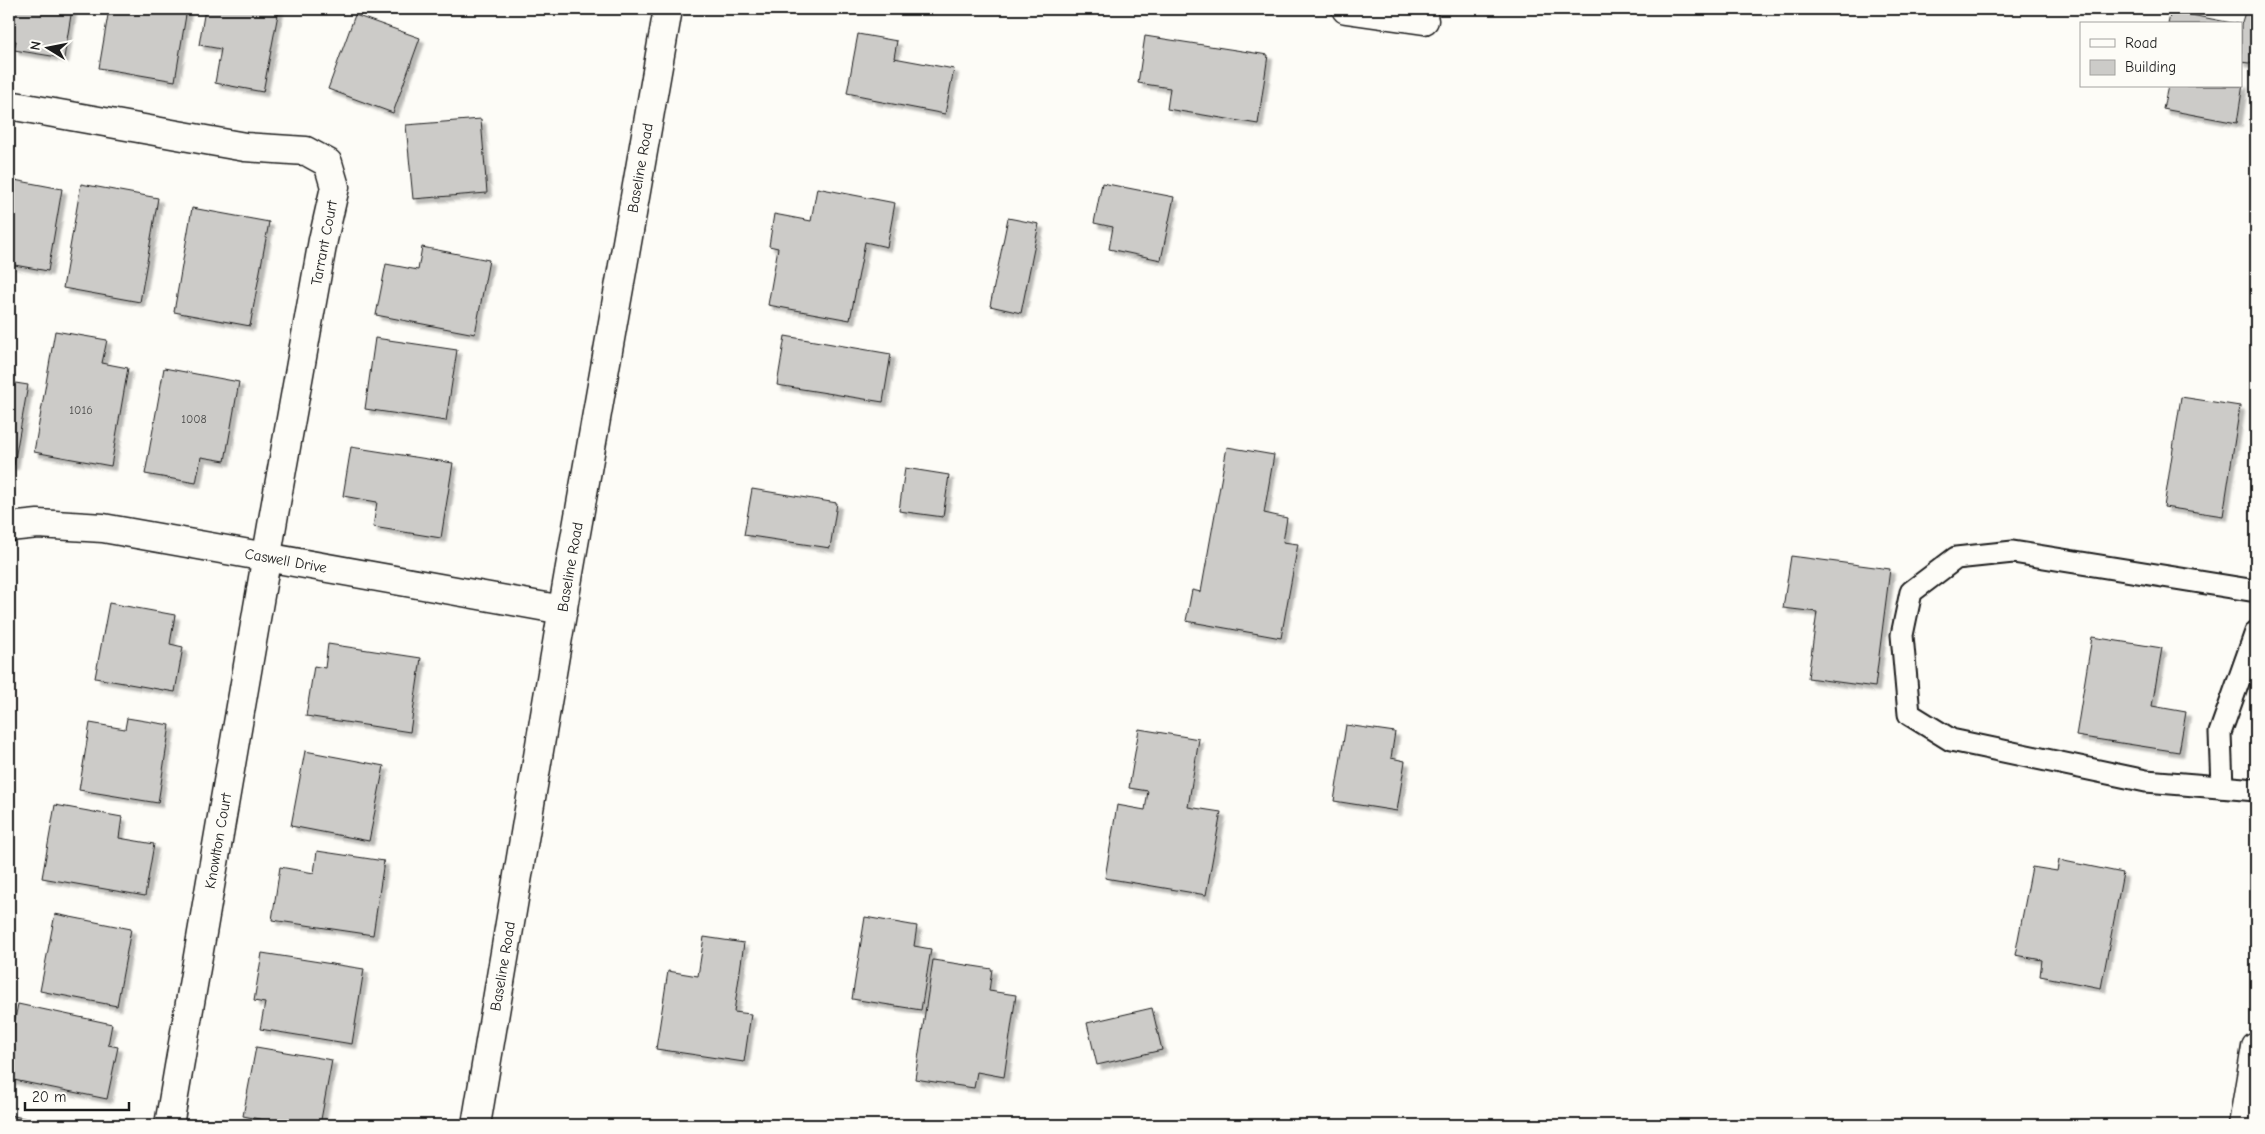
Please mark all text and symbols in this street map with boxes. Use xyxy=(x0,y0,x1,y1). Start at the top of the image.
north arrow xyxy=(22,22,72,72)
legend xyxy=(2080,22,2242,88)
text: Road xyxy=(2125,34,2157,52)
text: N xyxy=(27,40,45,52)
text: Building xyxy=(2125,58,2176,76)
street label: Baseline Road xyxy=(623,122,657,214)
street label: Tarrant Court xyxy=(307,198,341,287)
house number: 1016 xyxy=(69,403,93,417)
house number: 1008 xyxy=(181,412,207,426)
street label: Baseline Road xyxy=(553,521,587,613)
street label: Caswell Drive xyxy=(243,544,329,577)
street label: Knowlton Court xyxy=(201,791,235,890)
street label: Baseline Road xyxy=(486,920,519,1012)
scale bar xyxy=(25,1079,129,1111)
text: 20 m xyxy=(32,1088,66,1106)

